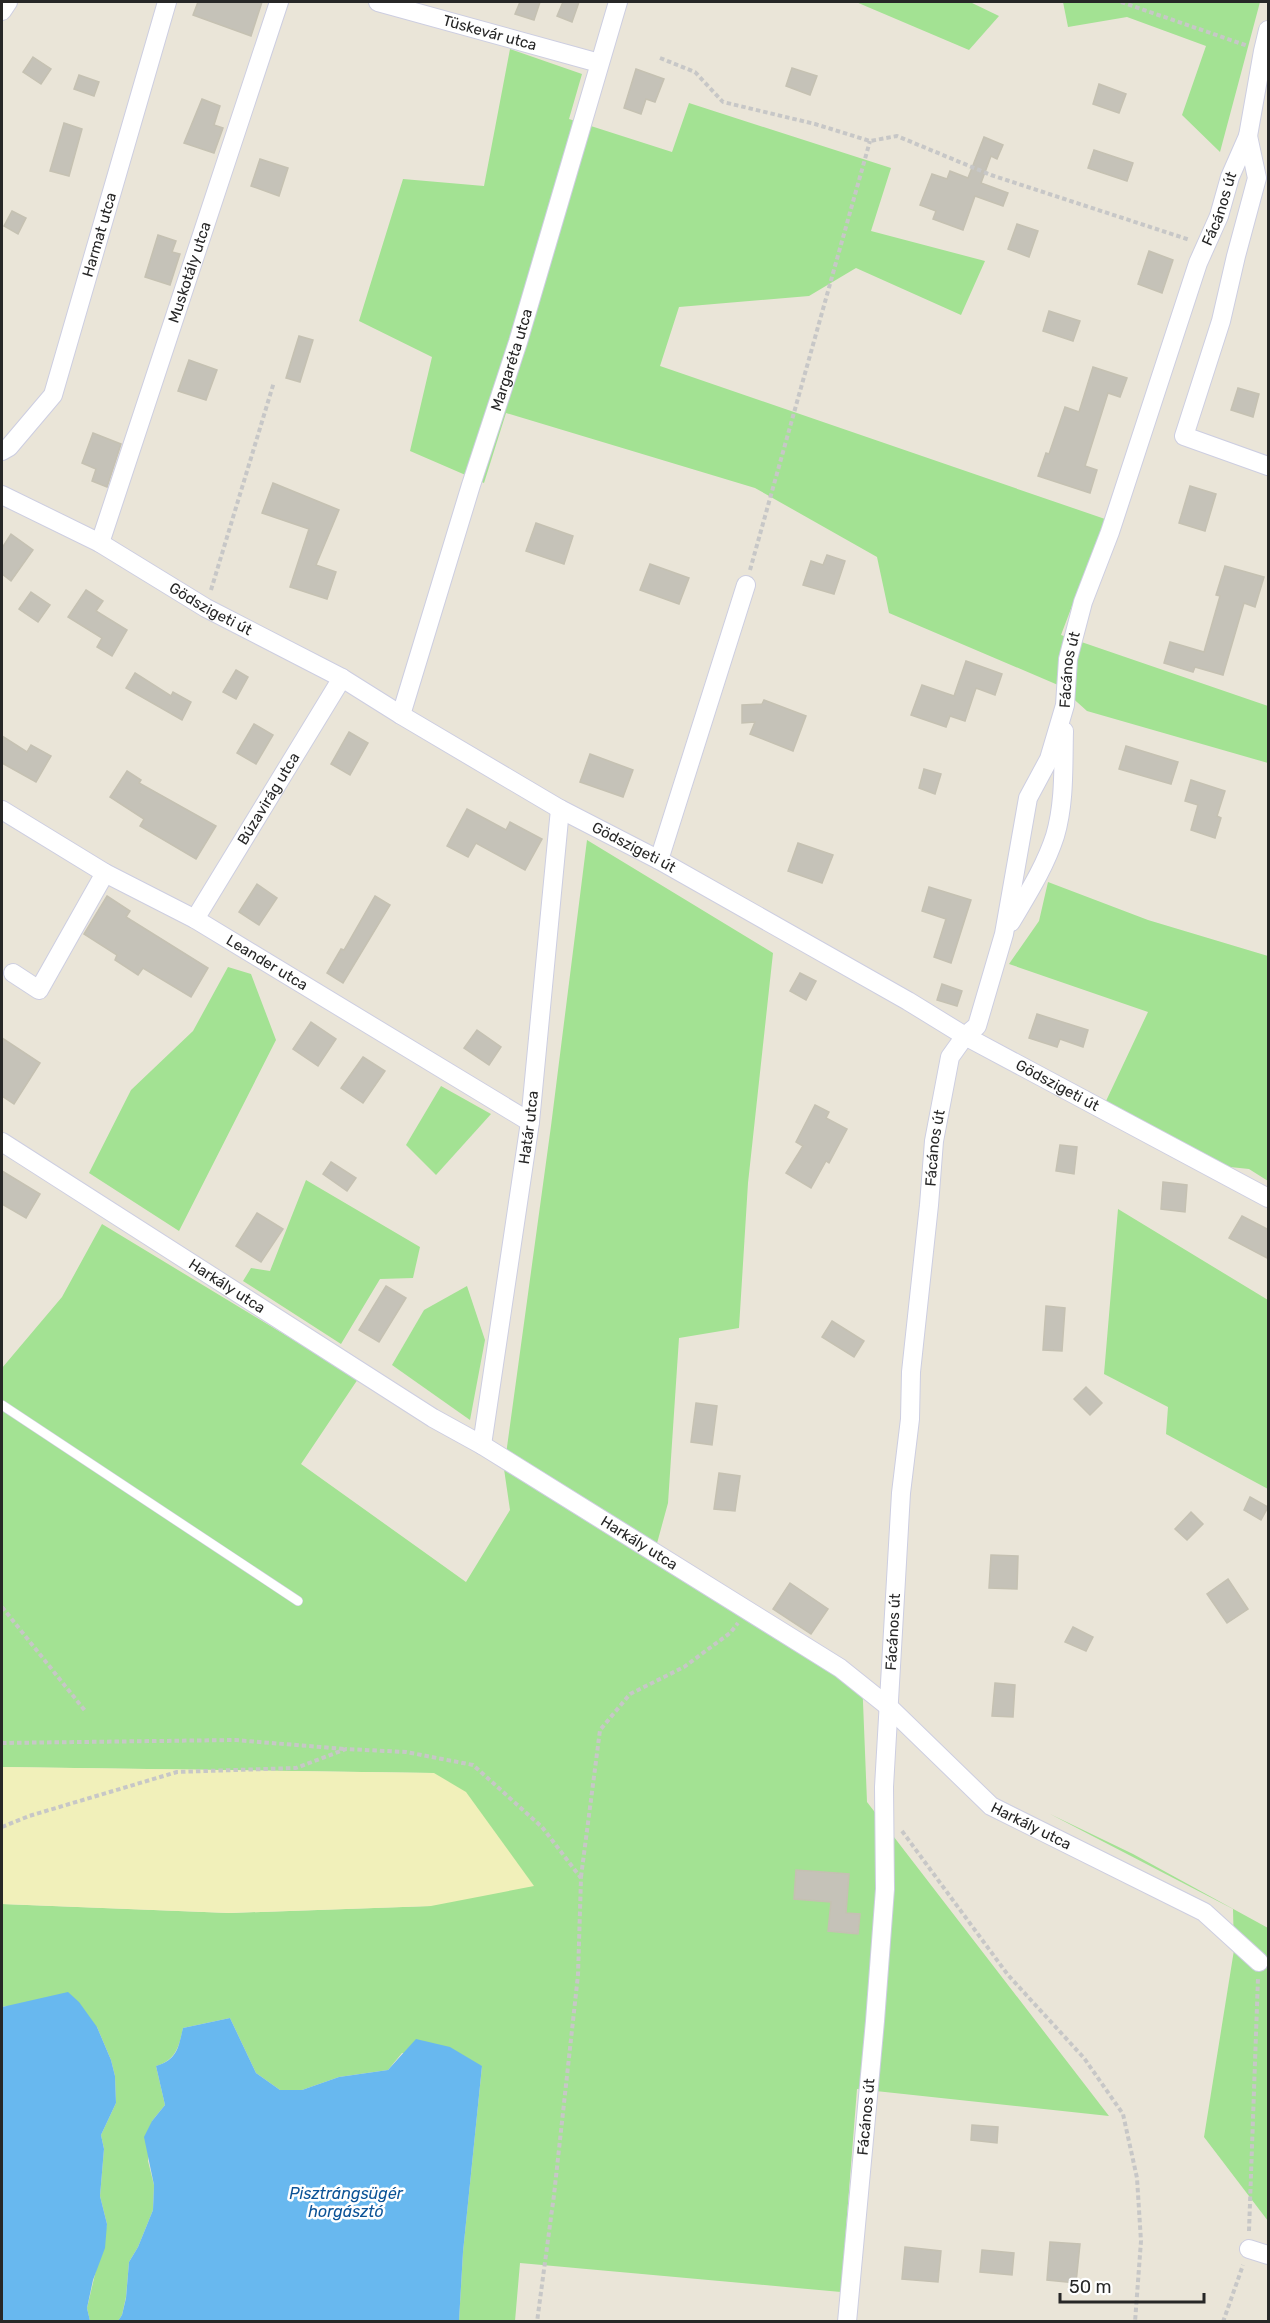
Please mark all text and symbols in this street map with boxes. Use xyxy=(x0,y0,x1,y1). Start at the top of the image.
street label: Tüskevár utca xyxy=(441,11,539,54)
street label: Fácános út xyxy=(1198,169,1240,249)
street label: Harmat utca xyxy=(79,190,120,279)
street label: Muskotály utca xyxy=(164,220,215,325)
street label: Margaréta utca xyxy=(487,307,536,413)
street label: Gödszigeti út xyxy=(166,579,255,639)
street label: Fácános út xyxy=(1056,629,1084,709)
street label: Búzavirág utca xyxy=(233,749,303,848)
street label: Gödszigeti út xyxy=(589,818,679,877)
street label: Leander utca xyxy=(223,931,311,994)
street label: Gödszigeti út xyxy=(1013,1056,1102,1115)
street label: Határ utca xyxy=(515,1090,542,1165)
street label: Fácános út xyxy=(921,1108,949,1187)
street label: Harkály utca xyxy=(185,1255,268,1317)
street label: Harkály utca xyxy=(597,1512,681,1574)
street label: Fácános út xyxy=(882,1593,904,1671)
street label: Harkály utca xyxy=(988,1798,1074,1853)
street label: Fácános út xyxy=(854,2078,879,2156)
water label: Pisztrángsügér horgásztó xyxy=(289,2184,404,2221)
scale bar xyxy=(1060,2266,1204,2304)
text: 50 m xyxy=(1069,2276,1112,2298)

